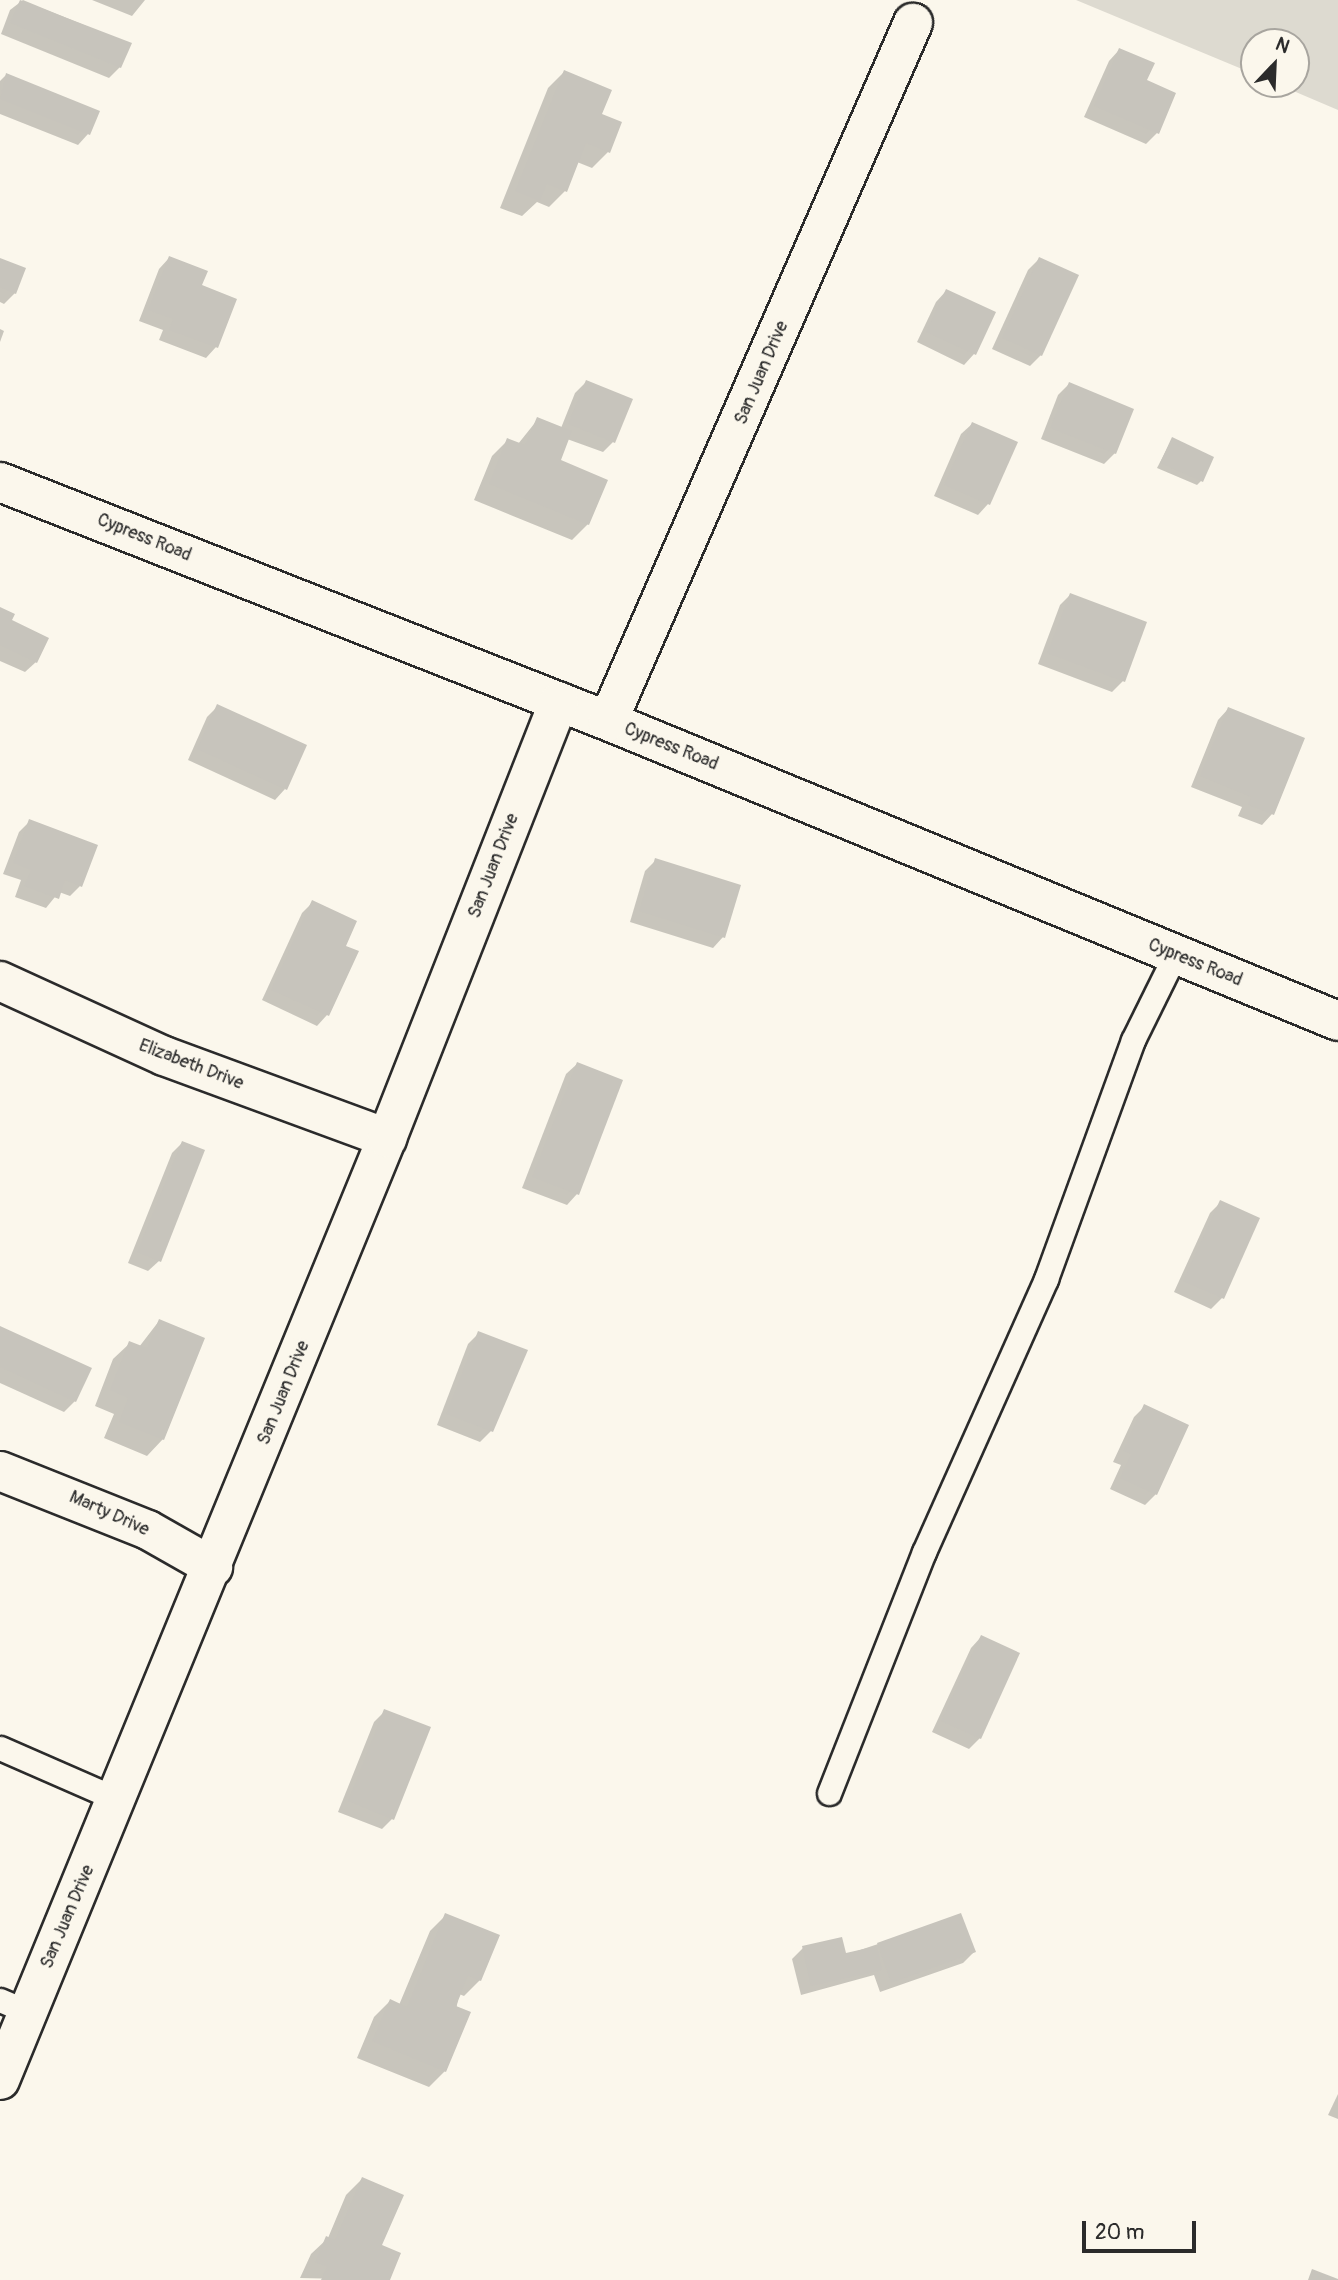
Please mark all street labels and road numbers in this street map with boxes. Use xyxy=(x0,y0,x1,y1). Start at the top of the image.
street label: San Juan Drive xyxy=(730,318,794,428)
street label: Cypress Road xyxy=(94,509,194,567)
street label: Cypress Road xyxy=(621,718,721,776)
street label: San Juan Drive xyxy=(464,811,524,921)
street label: Cypress Road xyxy=(1145,934,1245,992)
street label: Elizabeth Drive xyxy=(136,1035,246,1095)
street label: San Juan Drive xyxy=(253,1338,315,1448)
street label: Marty Drive xyxy=(66,1487,152,1541)
street label: San Juan Drive xyxy=(36,1862,100,1972)

